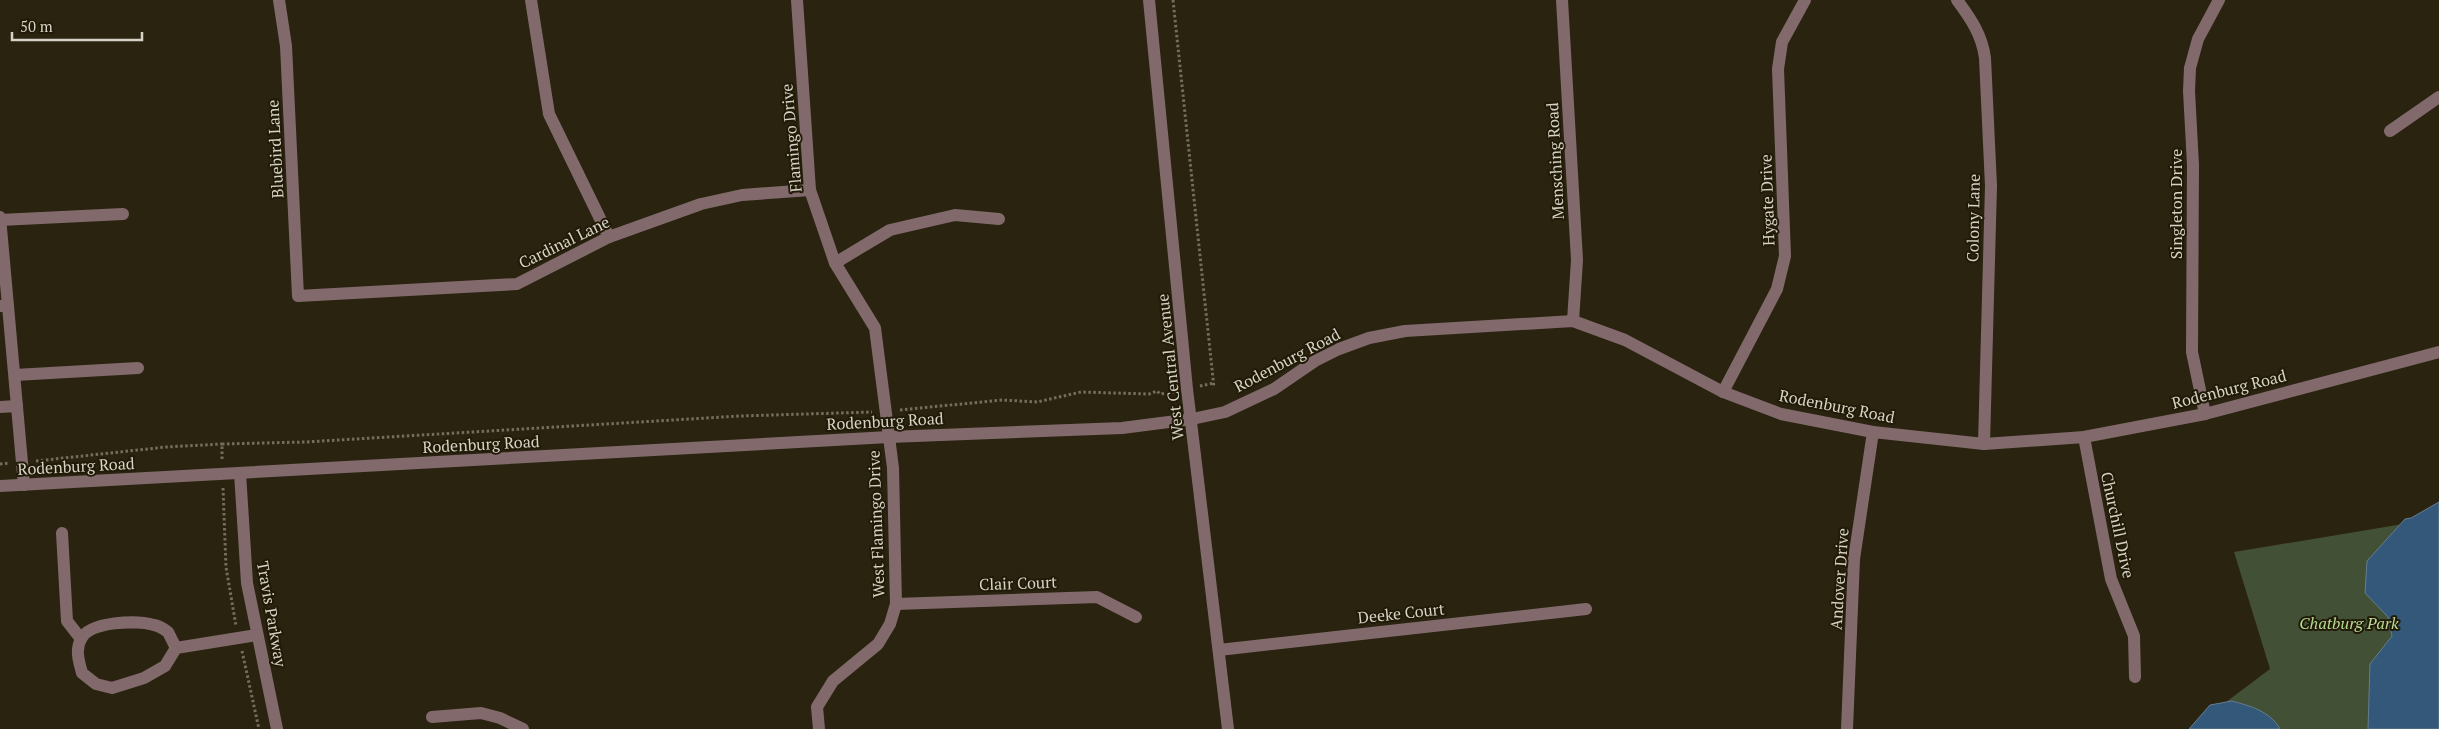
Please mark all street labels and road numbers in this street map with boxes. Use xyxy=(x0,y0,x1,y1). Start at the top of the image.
street label: Flamingo Drive xyxy=(775,83,807,193)
street label: Bluebird Lane xyxy=(261,99,289,199)
street label: Mensching Road xyxy=(1541,102,1569,220)
street label: Singleton Drive xyxy=(2165,149,2187,259)
street label: Hygate Drive xyxy=(1754,154,1780,246)
street label: Colony Lane xyxy=(1961,174,1985,262)
street label: Cardinal Lane xyxy=(515,210,613,274)
street label: West Central Avenue xyxy=(1151,293,1189,441)
street label: Rodenburg Road xyxy=(1230,323,1344,397)
street label: Rodenburg Road xyxy=(2169,364,2289,414)
street label: Rodenburg Road xyxy=(1777,384,1897,428)
street label: Rodenburg Road xyxy=(826,407,944,435)
street label: Rodenburg Road xyxy=(422,430,540,458)
street label: West Flamingo Drive xyxy=(862,450,890,598)
street label: Rodenburg Road xyxy=(17,452,135,480)
street label: Churchill Drive xyxy=(2096,470,2140,580)
street label: Andover Drive xyxy=(1824,527,1854,631)
street label: Travis Parkway xyxy=(252,559,292,670)
street label: Clair Court xyxy=(979,571,1057,595)
street label: Deeke Court xyxy=(1356,597,1446,629)

